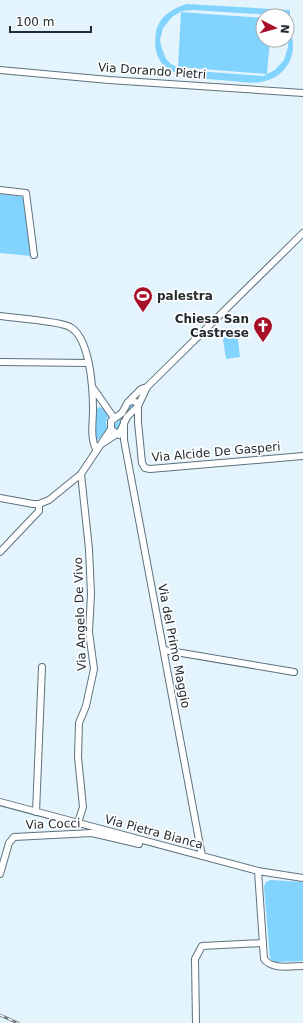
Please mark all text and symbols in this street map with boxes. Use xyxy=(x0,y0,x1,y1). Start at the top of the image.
scale bar xyxy=(10,8,91,34)
north arrow xyxy=(255,8,295,48)
text: 100 m xyxy=(16,15,54,29)
text: N xyxy=(278,24,291,34)
street label: Via Dorando Pietri xyxy=(97,60,207,82)
sports icon: palestra xyxy=(132,285,154,313)
place label: palestra xyxy=(157,289,213,303)
place label: Chiesa San Castrese xyxy=(175,312,249,340)
church icon: Chiesa San Castrese xyxy=(252,315,274,343)
street label: Via Alcide De Gasperi xyxy=(151,439,281,465)
street label: Via Angelo De Vivo xyxy=(71,557,89,671)
street label: Via del Primo Maggio xyxy=(155,583,193,709)
street label: Via Pietra Bianca xyxy=(103,812,205,852)
street label: Via Cocci xyxy=(25,816,81,832)

